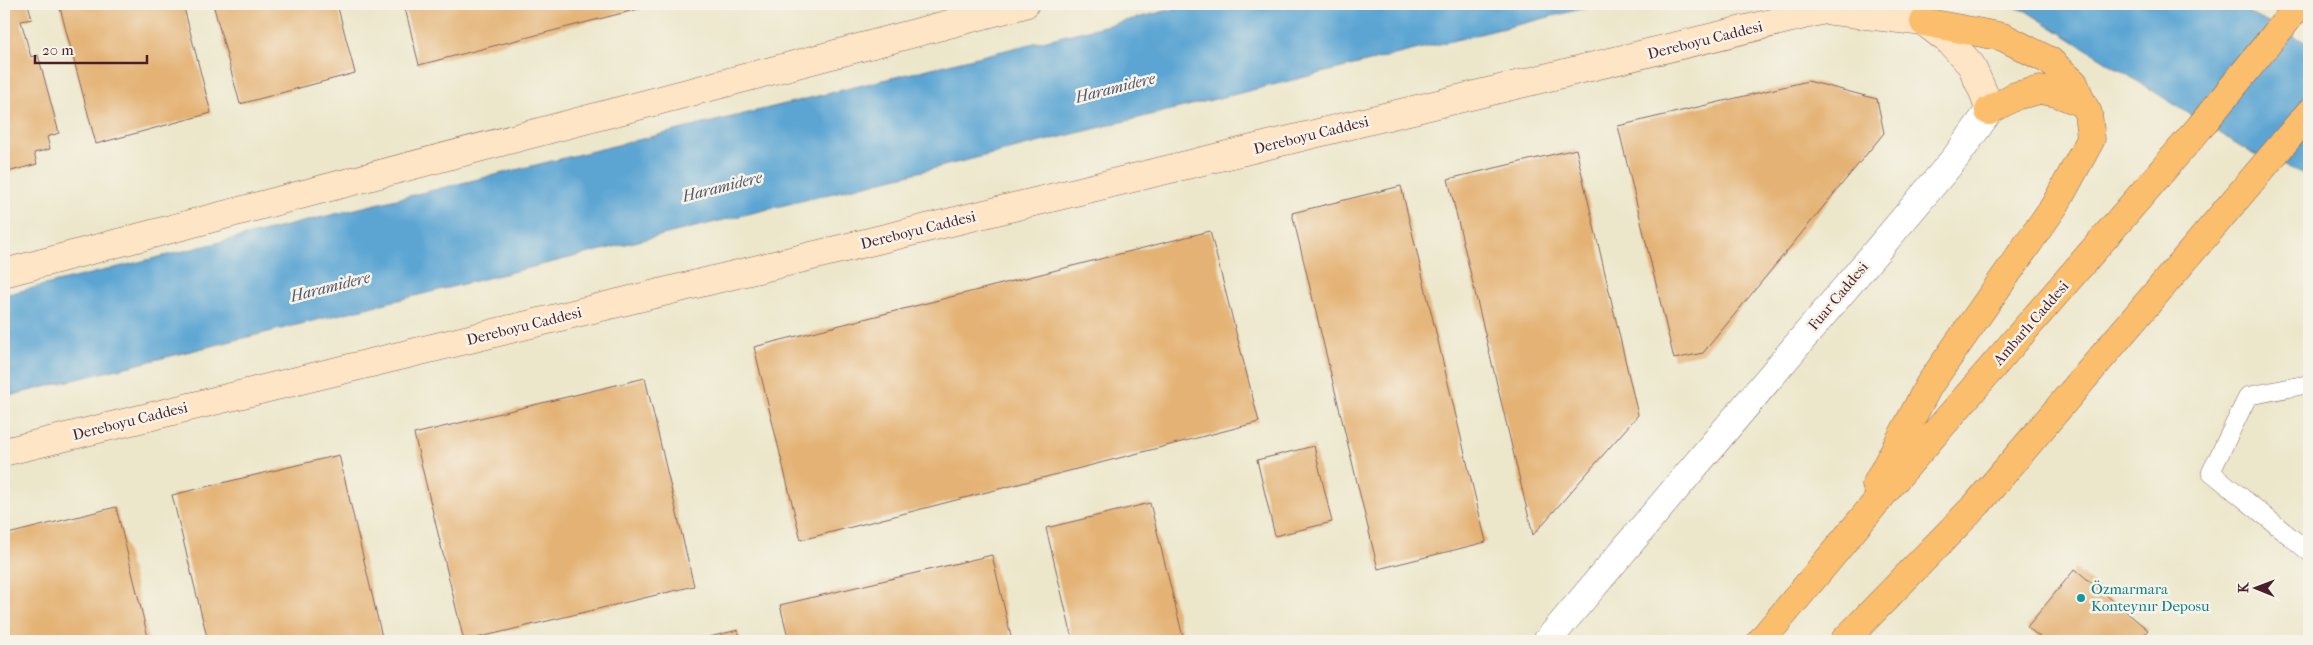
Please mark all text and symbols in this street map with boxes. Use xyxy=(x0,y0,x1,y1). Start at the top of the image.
street label: Dereboyu Caddesi xyxy=(1646,17,1765,63)
scale bar xyxy=(35,32,148,64)
text: 20 m xyxy=(42,41,74,59)
water label: Haramidere xyxy=(1072,68,1157,107)
street label: Dereboyu Caddesi xyxy=(1252,112,1371,158)
water label: Haramidere xyxy=(679,167,764,206)
street label: Dereboyu Caddesi xyxy=(859,207,978,253)
street label: Fuar Caddesi xyxy=(1804,258,1872,334)
water label: Haramidere xyxy=(287,267,372,306)
street label: Ambarlı Caddesi xyxy=(1989,277,2073,370)
street label: Dereboyu Caddesi xyxy=(465,303,584,349)
street label: Dereboyu Caddesi xyxy=(71,398,190,444)
north arrow xyxy=(2230,562,2280,612)
place label: Özmarmara Konteynır Deposu xyxy=(2091,580,2210,615)
text: K xyxy=(2235,582,2252,593)
marker: Özmarmara Konteynır Deposu xyxy=(2075,592,2087,604)

